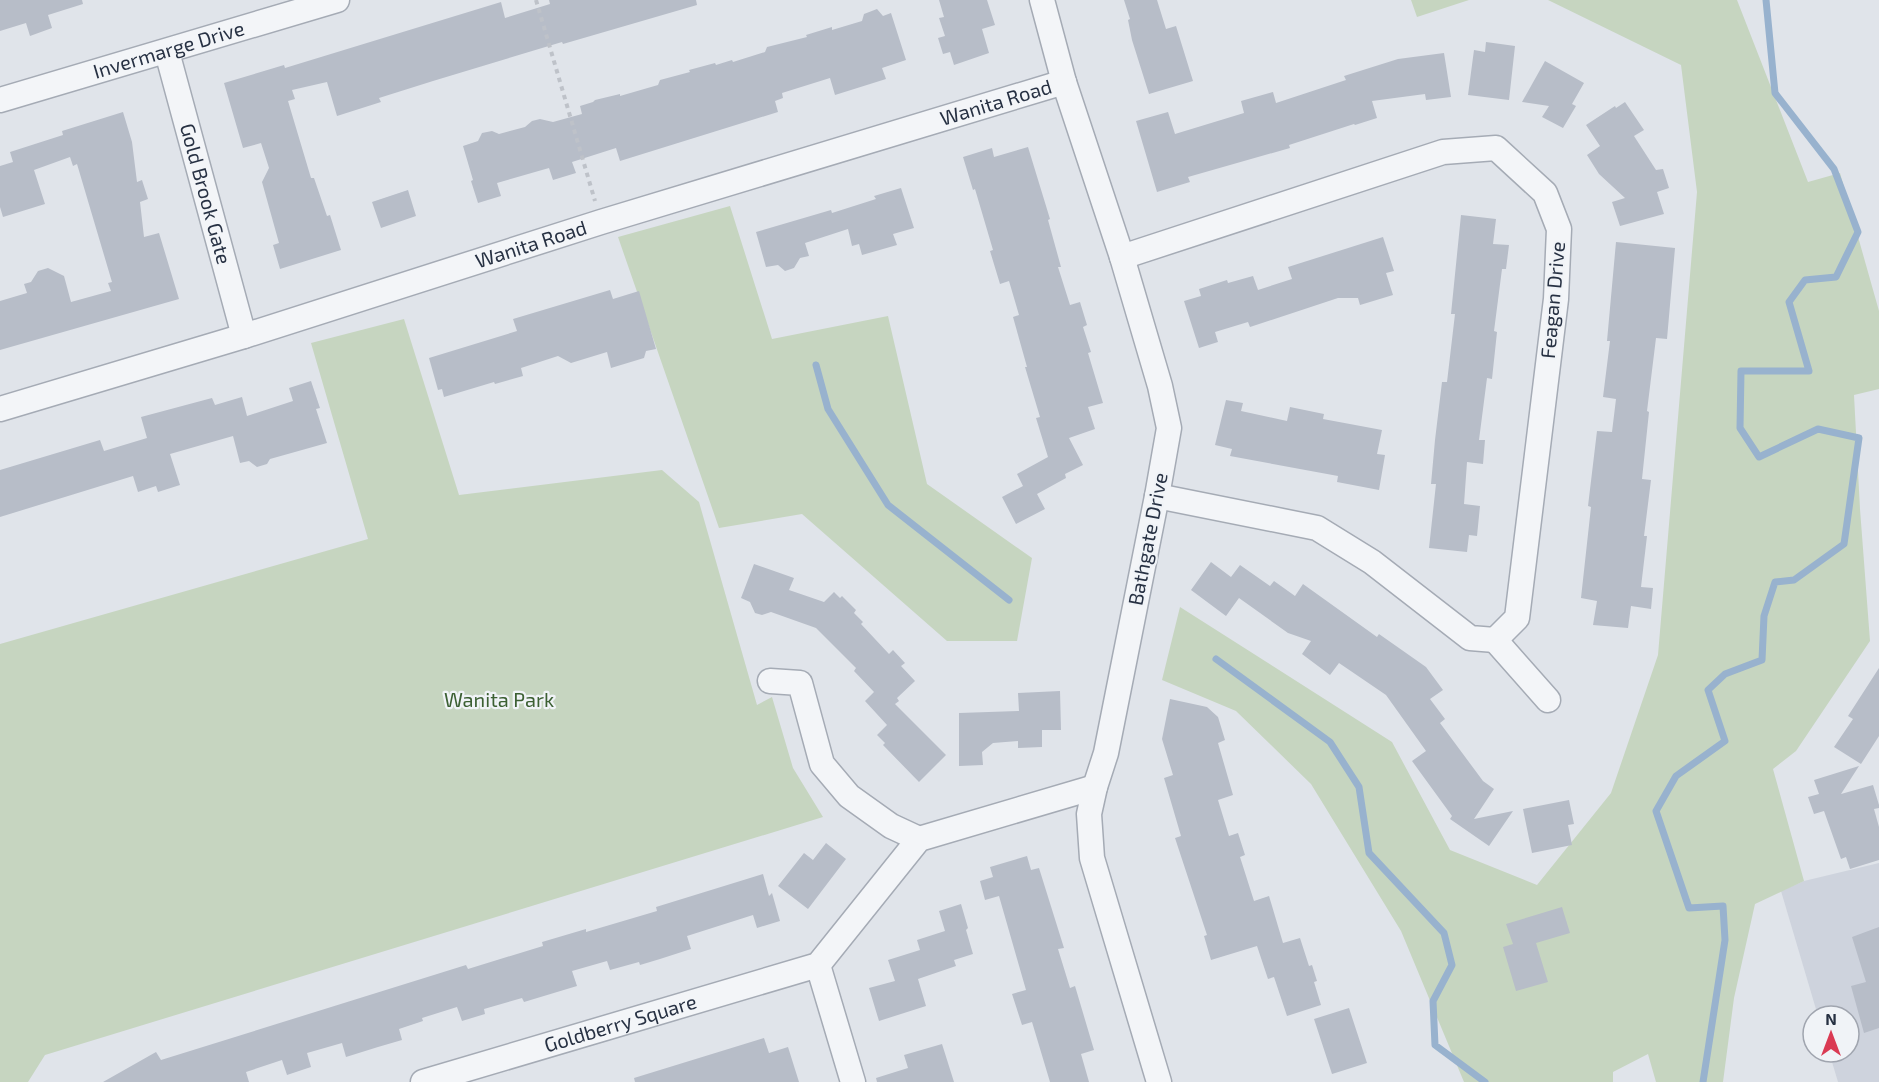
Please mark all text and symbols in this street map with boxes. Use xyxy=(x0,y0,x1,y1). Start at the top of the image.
street label: Invermarge Drive xyxy=(90,15,247,83)
street label: Wanita Road xyxy=(937,73,1054,130)
street label: Gold Brook Gate xyxy=(176,120,237,267)
street label: Wanita Road xyxy=(472,214,589,272)
street label: Feagan Drive xyxy=(1535,240,1569,360)
street label: Bathgate Drive xyxy=(1122,470,1172,607)
park label: Wanita Park xyxy=(444,687,554,711)
street label: Goldberry Square xyxy=(541,989,699,1056)
north arrow xyxy=(1801,1004,1861,1064)
text: N xyxy=(1825,1009,1837,1028)

